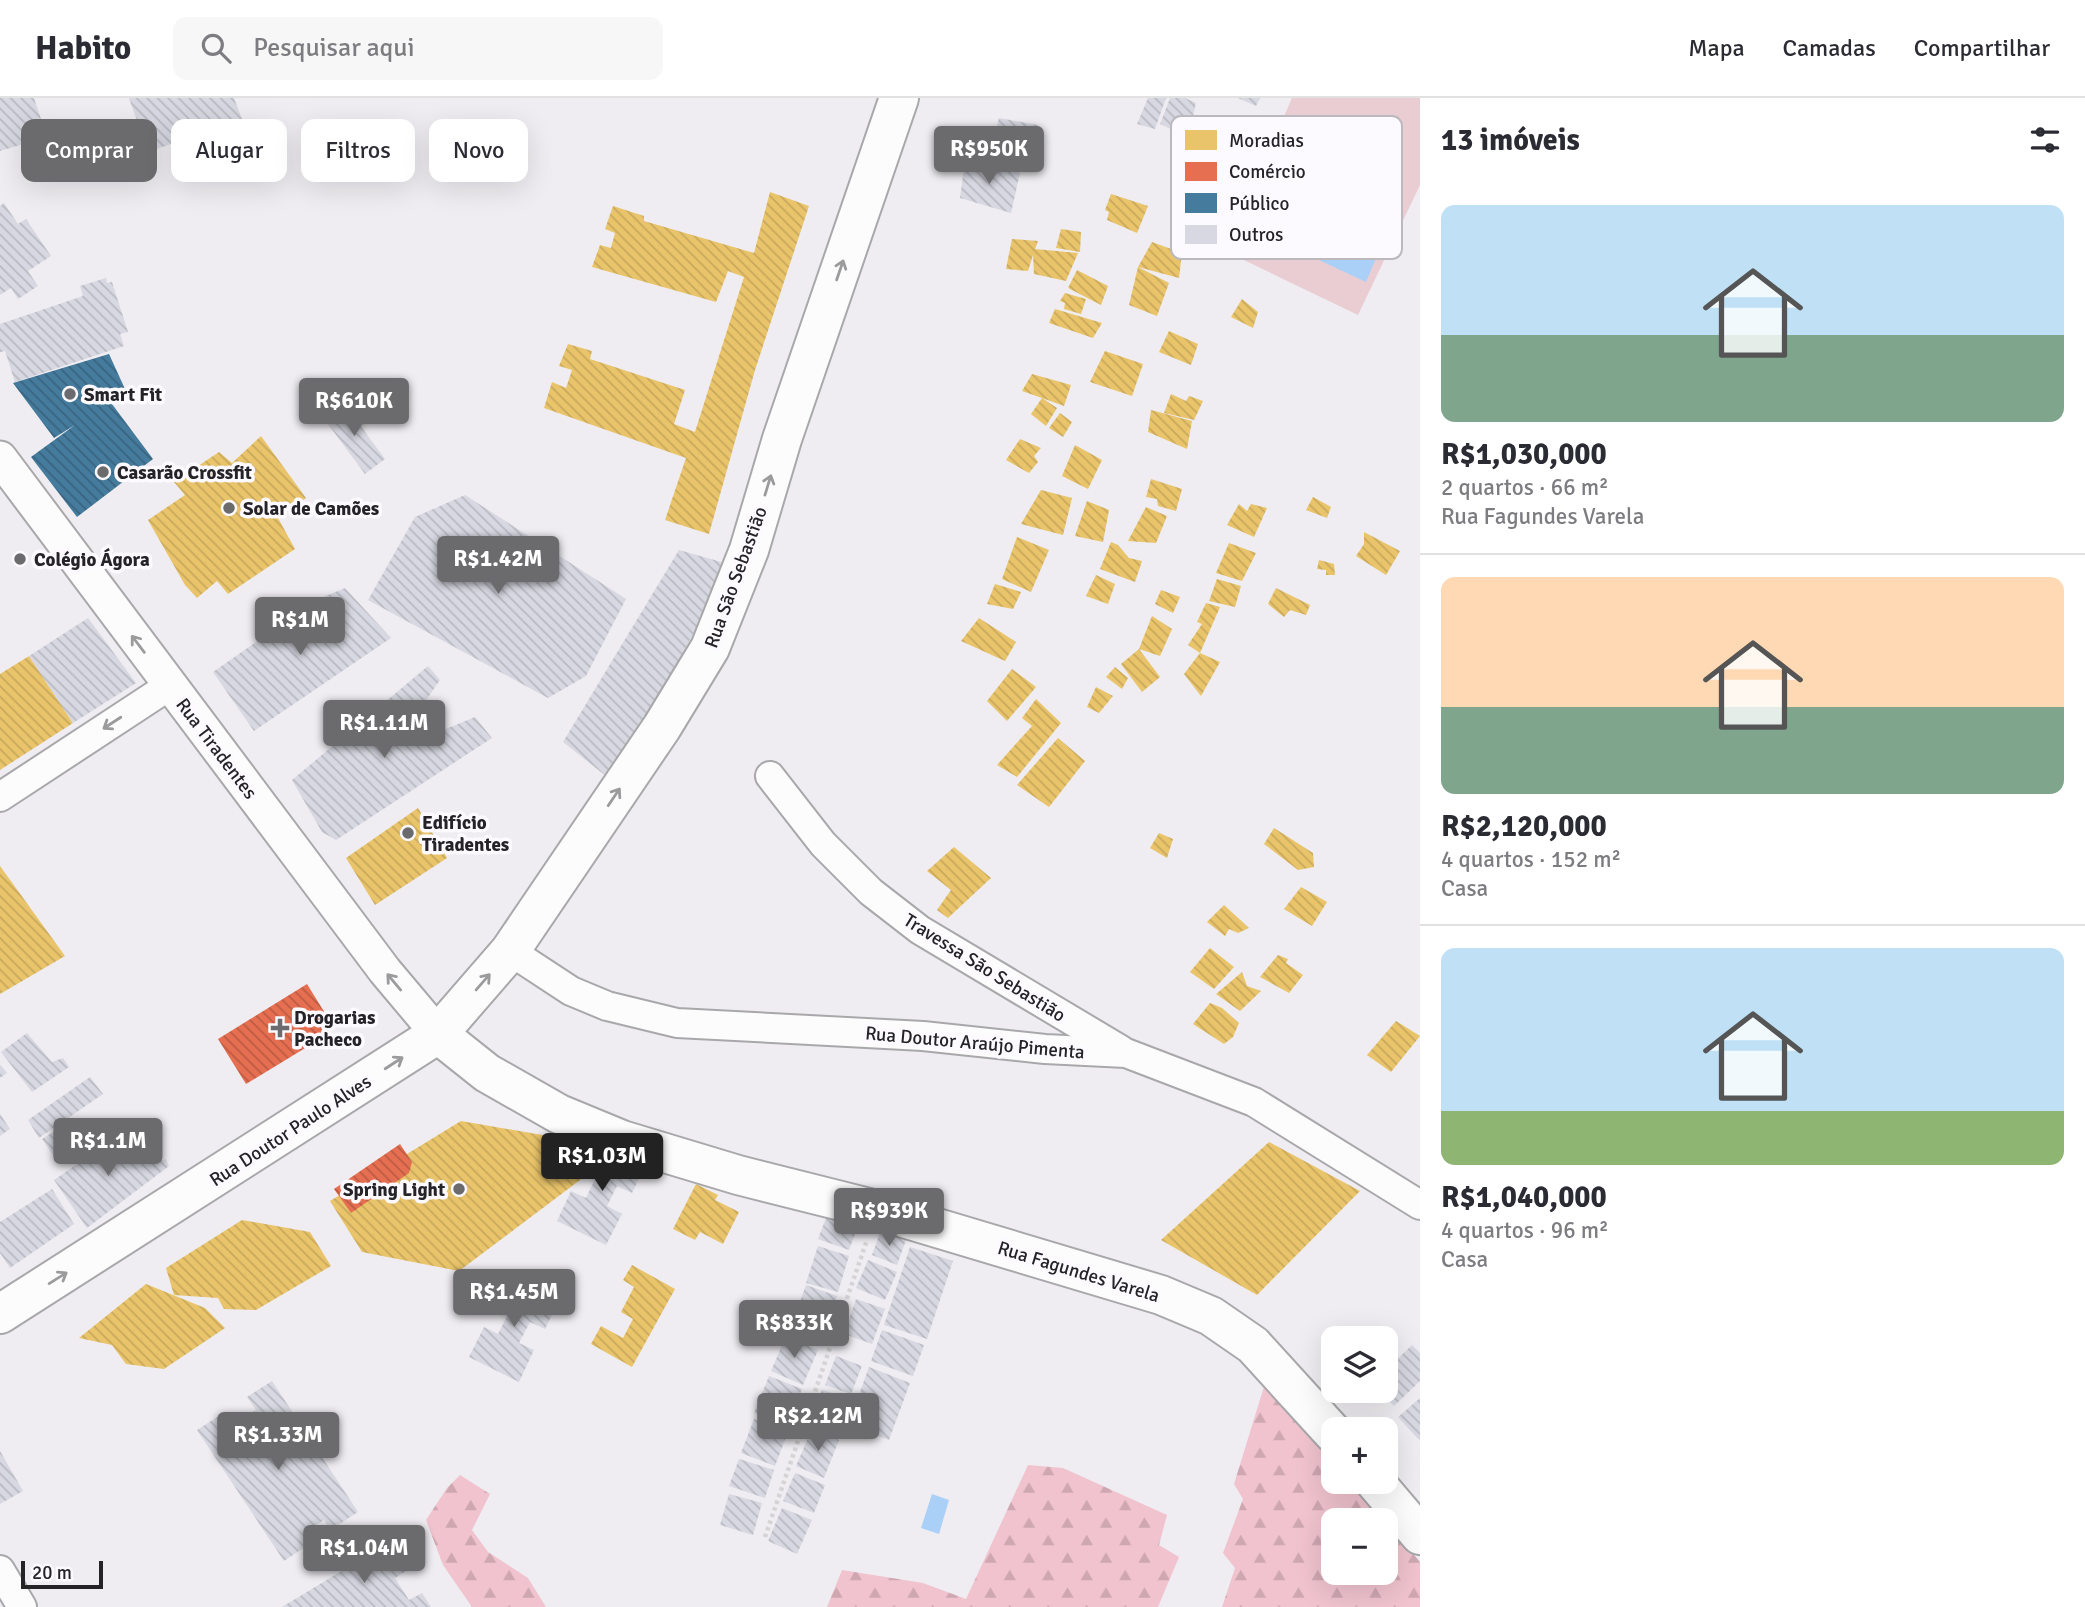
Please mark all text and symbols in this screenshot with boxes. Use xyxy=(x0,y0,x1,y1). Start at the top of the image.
search box xyxy=(173,17,663,80)
text: Habito xyxy=(35,28,131,69)
icon: search xyxy=(197,29,235,67)
text: Pesquisar aqui xyxy=(253,32,414,64)
text: Mapa xyxy=(1688,33,1745,63)
text: Camadas xyxy=(1783,33,1876,63)
text: Compartilhar xyxy=(1914,33,2050,63)
legend xyxy=(1171,116,1402,259)
chip: Comprar xyxy=(21,119,157,182)
chip: Alugar xyxy=(171,119,287,182)
chip: Filtros xyxy=(301,119,415,182)
chip: Novo xyxy=(429,119,528,182)
icon: filters xyxy=(2026,121,2064,159)
text: 13 imóveis xyxy=(1441,122,1580,159)
pin: R$950K xyxy=(932,126,1046,186)
text: Moradias xyxy=(1229,129,1304,153)
text: R$950K xyxy=(950,134,1028,163)
text: Comércio xyxy=(1229,160,1306,184)
text: Público xyxy=(1229,192,1289,216)
text: Outros xyxy=(1229,223,1283,247)
icon: home xyxy=(1690,250,1816,376)
one-way arrow xyxy=(835,259,847,281)
pin: R$610K xyxy=(297,378,411,438)
place label: Smart Fit xyxy=(84,383,162,407)
marker: Smart Fit xyxy=(62,386,78,402)
text: R$610K xyxy=(315,386,393,415)
text: R$1,030,000 xyxy=(1441,436,1607,473)
place label: Casarão Crossfit xyxy=(117,461,252,485)
marker: Casarão Crossfit xyxy=(95,464,111,480)
text: 2 quartos · 66 m² xyxy=(1441,473,1609,502)
one-way arrow xyxy=(762,475,775,497)
place label: Solar de Camões xyxy=(243,497,379,521)
marker: Solar de Camões xyxy=(221,500,237,516)
text: Rua Fagundes Varela xyxy=(1441,502,1644,531)
street label: Rua São Sebastião xyxy=(699,503,773,651)
pin: R$1.42M xyxy=(433,536,563,596)
text: R$1.42M xyxy=(453,544,543,573)
place label: Colégio Ágora xyxy=(34,548,150,572)
marker: Colégio Ágora xyxy=(12,551,28,567)
pin: R$1M xyxy=(259,598,341,657)
text: R$1M xyxy=(271,605,329,634)
icon: home xyxy=(1690,622,1816,748)
one-way arrow xyxy=(131,635,146,654)
street label: Rua Tiradentes xyxy=(170,693,262,804)
pin: R$1.11M xyxy=(319,700,449,760)
text: R$1.11M xyxy=(339,708,429,737)
one-way arrow xyxy=(103,716,123,730)
one-way arrow xyxy=(607,788,621,807)
text: R$2,120,000 xyxy=(1441,808,1607,845)
place label: Edifício Tiradentes xyxy=(422,811,509,857)
marker: Edifício Tiradentes xyxy=(400,825,416,841)
text: 4 quartos · 152 m² xyxy=(1441,845,1621,874)
text: Casa xyxy=(1441,874,1488,903)
street label: Travessa São Sebastião xyxy=(899,908,1070,1028)
one-way arrow xyxy=(386,973,402,991)
one-way arrow xyxy=(475,974,491,992)
icon: home xyxy=(1690,993,1816,1119)
place label: Drogarias Pacheco xyxy=(294,1006,376,1052)
marker: Drogarias Pacheco xyxy=(272,1020,288,1036)
street label: Rua Doutor Araújo Pimenta xyxy=(864,1021,1086,1065)
one-way arrow xyxy=(384,1056,403,1070)
street label: Rua Doutor Paulo Alves xyxy=(205,1070,376,1192)
pin: R$1.1M xyxy=(51,1118,165,1178)
text: R$1.1M xyxy=(69,1126,147,1155)
pin: R$1.03M xyxy=(537,1134,667,1193)
text: R$1.03M xyxy=(557,1141,647,1170)
place label: Spring Light xyxy=(343,1178,445,1202)
text: R$1,040,000 xyxy=(1441,1179,1607,1216)
marker: Spring Light xyxy=(451,1181,467,1197)
pin: R$939K xyxy=(832,1188,946,1248)
text: R$939K xyxy=(850,1196,928,1225)
text: 4 quartos · 96 m² xyxy=(1441,1216,1609,1245)
street label: Rua Fagundes Varela xyxy=(995,1236,1163,1308)
text: Casa xyxy=(1441,1245,1488,1274)
pin: R$1.45M xyxy=(449,1270,579,1329)
one-way arrow xyxy=(47,1271,67,1285)
text: R$1.45M xyxy=(469,1277,559,1306)
pin: R$833K xyxy=(737,1300,851,1360)
text: R$833K xyxy=(755,1308,833,1337)
map controls xyxy=(1321,1326,1398,1585)
button: layers xyxy=(1321,1326,1398,1403)
pin: R$2.12M xyxy=(753,1394,883,1453)
text: R$2.12M xyxy=(773,1401,863,1430)
pin: R$1.33M xyxy=(213,1412,343,1472)
button: + xyxy=(1321,1417,1398,1494)
text: R$1.33M xyxy=(233,1420,323,1449)
button: − xyxy=(1321,1508,1398,1585)
pin: R$1.04M xyxy=(299,1526,429,1585)
text: R$1.04M xyxy=(319,1533,409,1562)
scale bar xyxy=(21,1558,103,1590)
text: 20 m xyxy=(32,1561,72,1585)

